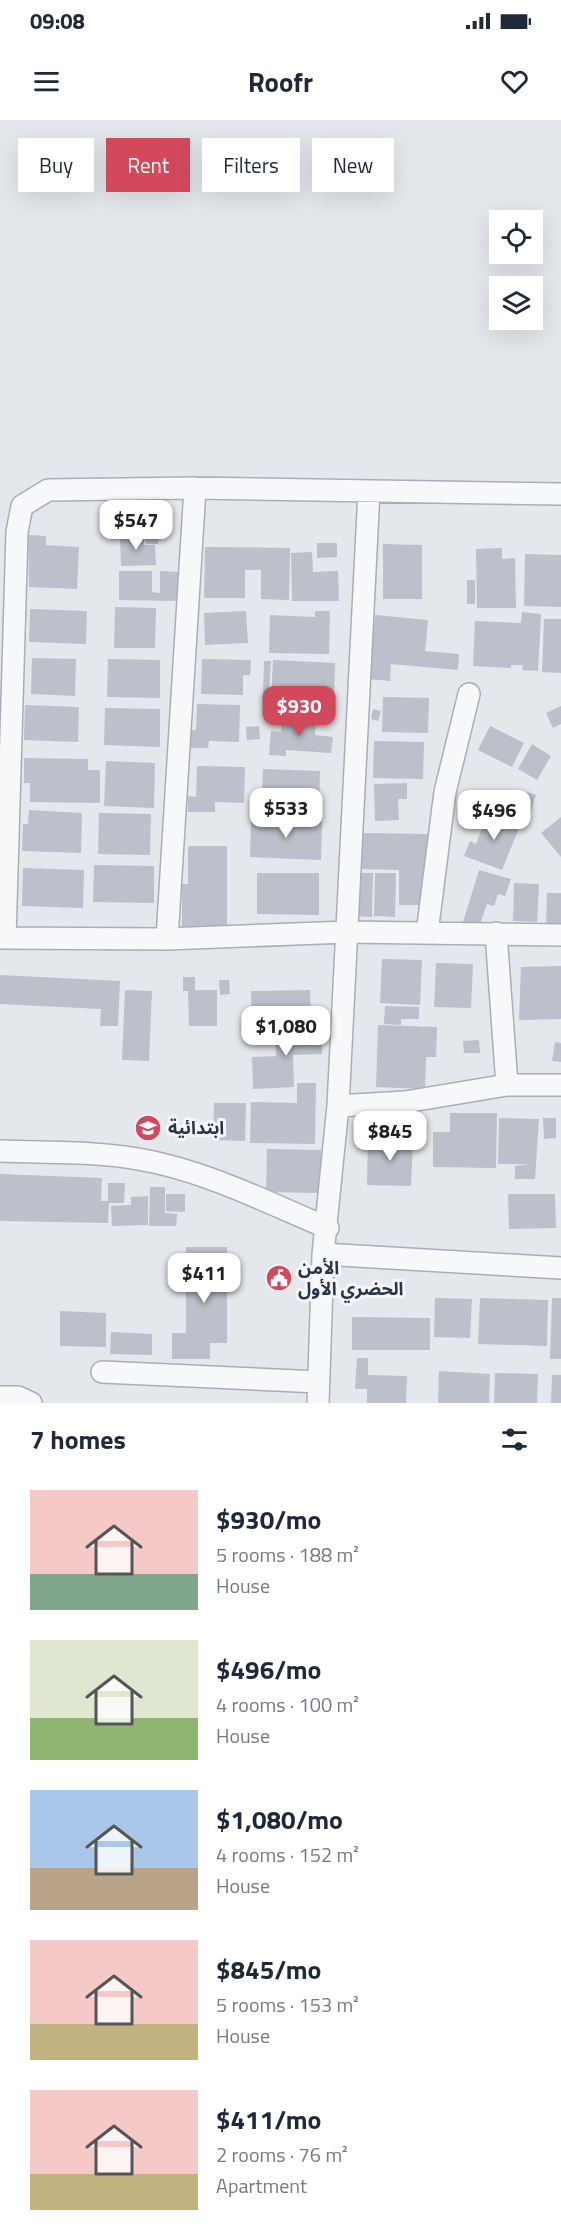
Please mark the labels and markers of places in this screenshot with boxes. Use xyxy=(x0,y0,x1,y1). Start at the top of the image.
pin: $547 xyxy=(100,500,172,551)
pin: $930 xyxy=(263,686,335,737)
pin: $533 xyxy=(250,788,322,839)
pin: $496 xyxy=(458,790,530,841)
pin: $1,080 xyxy=(237,1006,335,1057)
pin: $845 xyxy=(354,1111,426,1162)
school or university icon: ابتدائية xyxy=(133,1113,163,1143)
place label: ابتدائية xyxy=(168,1114,224,1141)
pin: $411 xyxy=(168,1253,240,1304)
place label: الأمن الحضري الأول xyxy=(298,1254,404,1303)
public building icon: الأمن الحضري الأول xyxy=(264,1263,294,1293)

